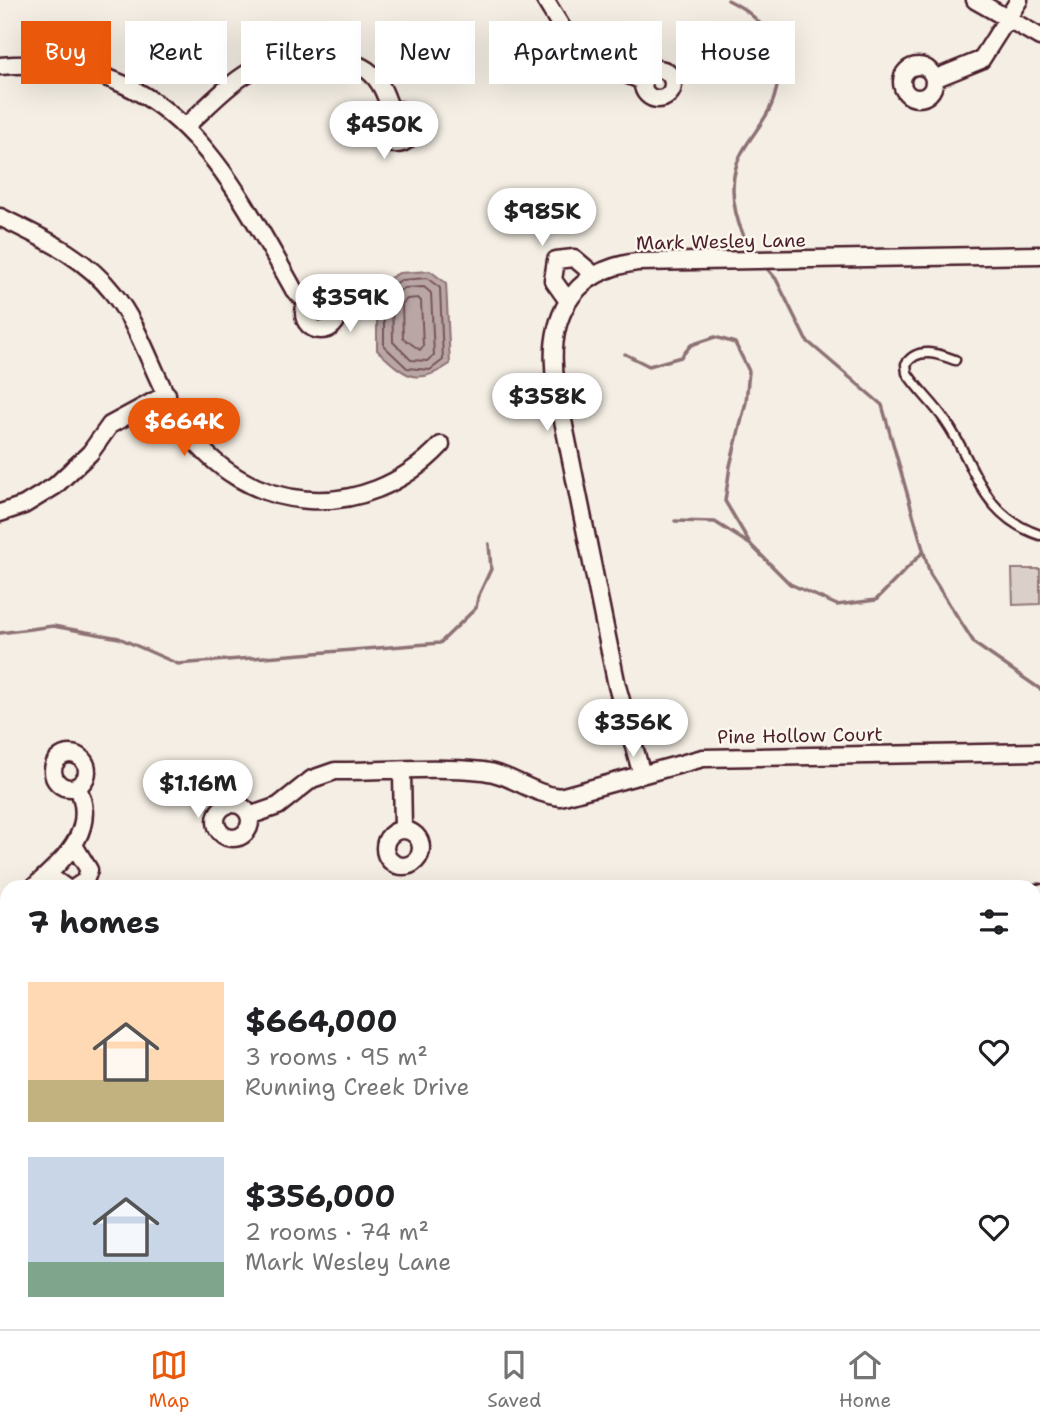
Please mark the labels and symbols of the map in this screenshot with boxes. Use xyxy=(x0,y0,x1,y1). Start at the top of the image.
pin: $450K xyxy=(335,102,433,161)
pin: $985K xyxy=(493,188,591,248)
street label: Mark Wesley Lane xyxy=(636,228,806,255)
pin: $359K xyxy=(301,274,399,334)
pin: $358K xyxy=(498,374,596,433)
pin: $664K xyxy=(135,398,233,458)
pin: $356K xyxy=(584,700,682,759)
street label: Pine Hollow Court xyxy=(717,722,883,749)
pin: $1.16M xyxy=(141,760,255,820)

